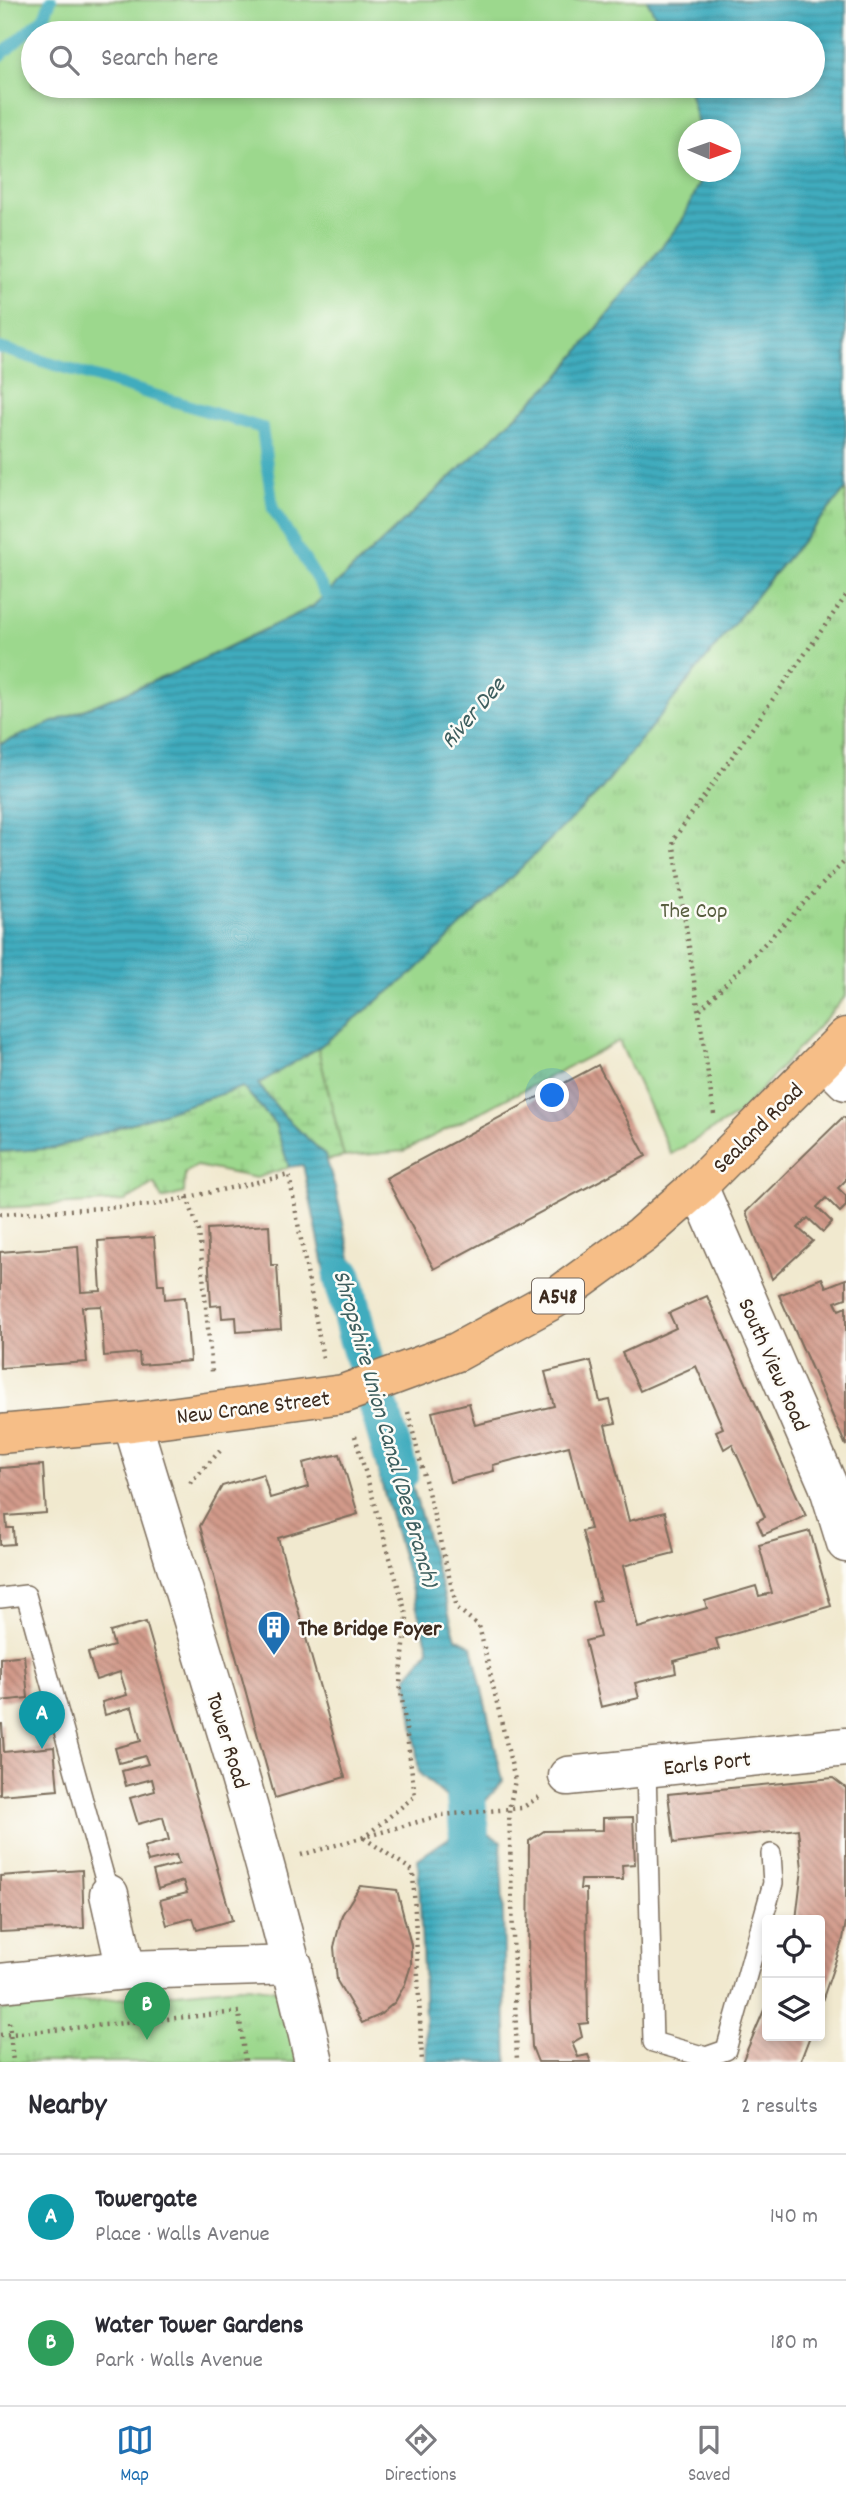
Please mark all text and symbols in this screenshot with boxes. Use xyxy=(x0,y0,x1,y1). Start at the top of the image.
search box xyxy=(21,21,825,98)
icon: search xyxy=(45,41,83,79)
text: Search here xyxy=(101,41,219,78)
north arrow xyxy=(678,119,741,182)
water label: River Dee xyxy=(434,670,516,757)
park label: The Cop xyxy=(660,896,728,929)
street label: Sealand Road xyxy=(706,1076,813,1183)
your location xyxy=(535,1078,569,1112)
water label: Shropshire Union Canal (Dee Branch) xyxy=(323,1267,446,1593)
road number: A548 xyxy=(532,1278,584,1314)
street label: South View Road xyxy=(728,1293,816,1437)
street label: New Crane Street xyxy=(175,1384,332,1435)
building icon: The Bridge Foyer xyxy=(255,1608,293,1657)
place label: The Bridge Foyer xyxy=(298,1614,442,1647)
street label: Tower Road xyxy=(195,1689,256,1793)
pin: A xyxy=(19,1691,65,1749)
street label: Earls Port xyxy=(662,1744,753,1786)
map controls xyxy=(762,1915,825,2041)
button: locate xyxy=(762,1915,825,1978)
button: layers xyxy=(762,1978,825,2041)
pin: B xyxy=(124,1982,170,2040)
text: Nearby xyxy=(28,2086,106,2129)
text: 2 results xyxy=(741,2091,818,2124)
text: Towergate xyxy=(95,2182,197,2219)
text: A xyxy=(45,2201,57,2234)
text: 140 m xyxy=(770,2201,818,2234)
text: Place · Walls Avenue xyxy=(95,2219,270,2252)
text: Water Tower Gardens xyxy=(95,2308,304,2345)
text: B xyxy=(46,2327,56,2360)
text: 180 m xyxy=(770,2327,818,2360)
text: Park · Walls Avenue xyxy=(95,2345,263,2378)
tab: Map xyxy=(116,2421,154,2490)
tab: Directions xyxy=(385,2421,457,2490)
tab: Saved xyxy=(688,2421,730,2490)

